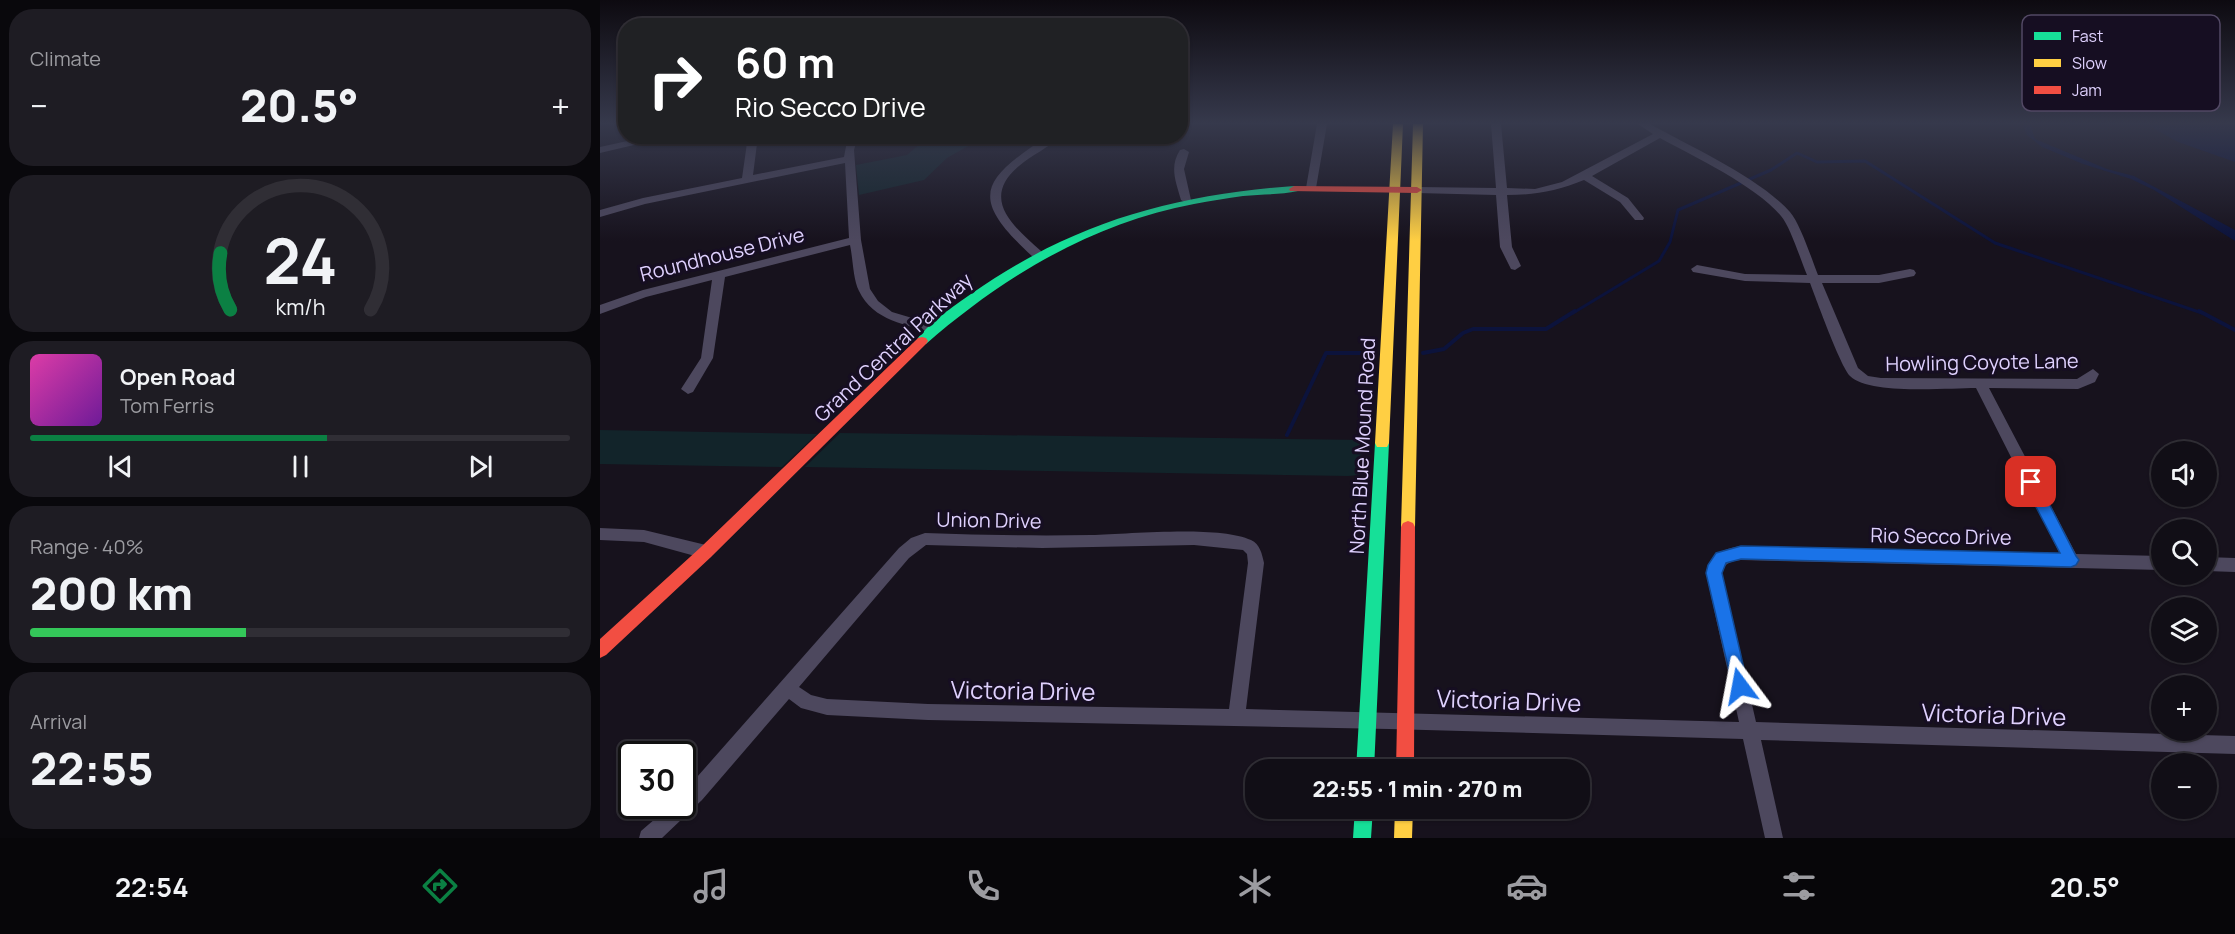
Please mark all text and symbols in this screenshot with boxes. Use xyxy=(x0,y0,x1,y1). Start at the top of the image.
legend xyxy=(2022,15,2220,111)
text: Fast xyxy=(2072,25,2103,47)
text: 60 m xyxy=(735,33,835,91)
icon: right xyxy=(636,42,714,120)
text: Climate xyxy=(30,45,101,72)
text: Slow xyxy=(2072,52,2107,74)
text: 20.5° xyxy=(240,74,359,136)
text: Jam xyxy=(2072,79,2102,101)
text: − xyxy=(30,83,48,128)
text: + xyxy=(551,83,570,128)
text: Rio Secco Drive xyxy=(735,88,926,125)
text: 24 xyxy=(263,217,337,303)
street label: Roundhouse Drive xyxy=(637,221,807,287)
street label: Grand Central Parkway xyxy=(808,266,978,428)
text: km/h xyxy=(275,293,325,322)
street label: North Blue Mound Road xyxy=(1343,337,1381,555)
street label: Howling Coyote Lane xyxy=(1885,347,2079,377)
text: Open Road xyxy=(120,362,235,392)
text: Tom Ferris xyxy=(120,392,214,419)
map controls xyxy=(2151,441,2217,819)
button: sound xyxy=(2151,441,2217,507)
icon: previous xyxy=(104,450,137,483)
icon: pause xyxy=(284,450,317,483)
icon: next xyxy=(464,450,497,483)
pin xyxy=(2005,456,2056,507)
icon: arrive xyxy=(2014,465,2047,498)
street label: Union Drive xyxy=(936,506,1042,534)
button: search xyxy=(2151,519,2217,585)
street label: Rio Secco Drive xyxy=(1870,521,2012,551)
text: Range · 40% xyxy=(30,533,144,560)
text: 200 km xyxy=(30,562,193,624)
button: layers xyxy=(2151,597,2217,663)
position arrow xyxy=(1708,654,1772,718)
street label: Victoria Drive xyxy=(950,672,1096,708)
button: + xyxy=(2151,675,2217,741)
street label: Victoria Drive xyxy=(1436,681,1582,719)
street label: Victoria Drive xyxy=(1921,695,2067,733)
text: Arrival xyxy=(30,708,87,735)
text: 22:55 xyxy=(30,737,153,799)
speed limit sign: 30 xyxy=(618,741,696,819)
button: − xyxy=(2151,753,2217,819)
text: 22:55 · 1 min · 270 m xyxy=(1313,774,1522,804)
icon: directions xyxy=(419,865,461,907)
icon: music xyxy=(690,865,732,907)
icon: phone xyxy=(962,865,1004,907)
icon: climate xyxy=(1234,865,1276,907)
icon: car xyxy=(1506,865,1548,907)
icon: filters xyxy=(1778,865,1820,907)
text: 22:54 xyxy=(115,868,189,905)
text: 20.5° xyxy=(2050,868,2120,905)

